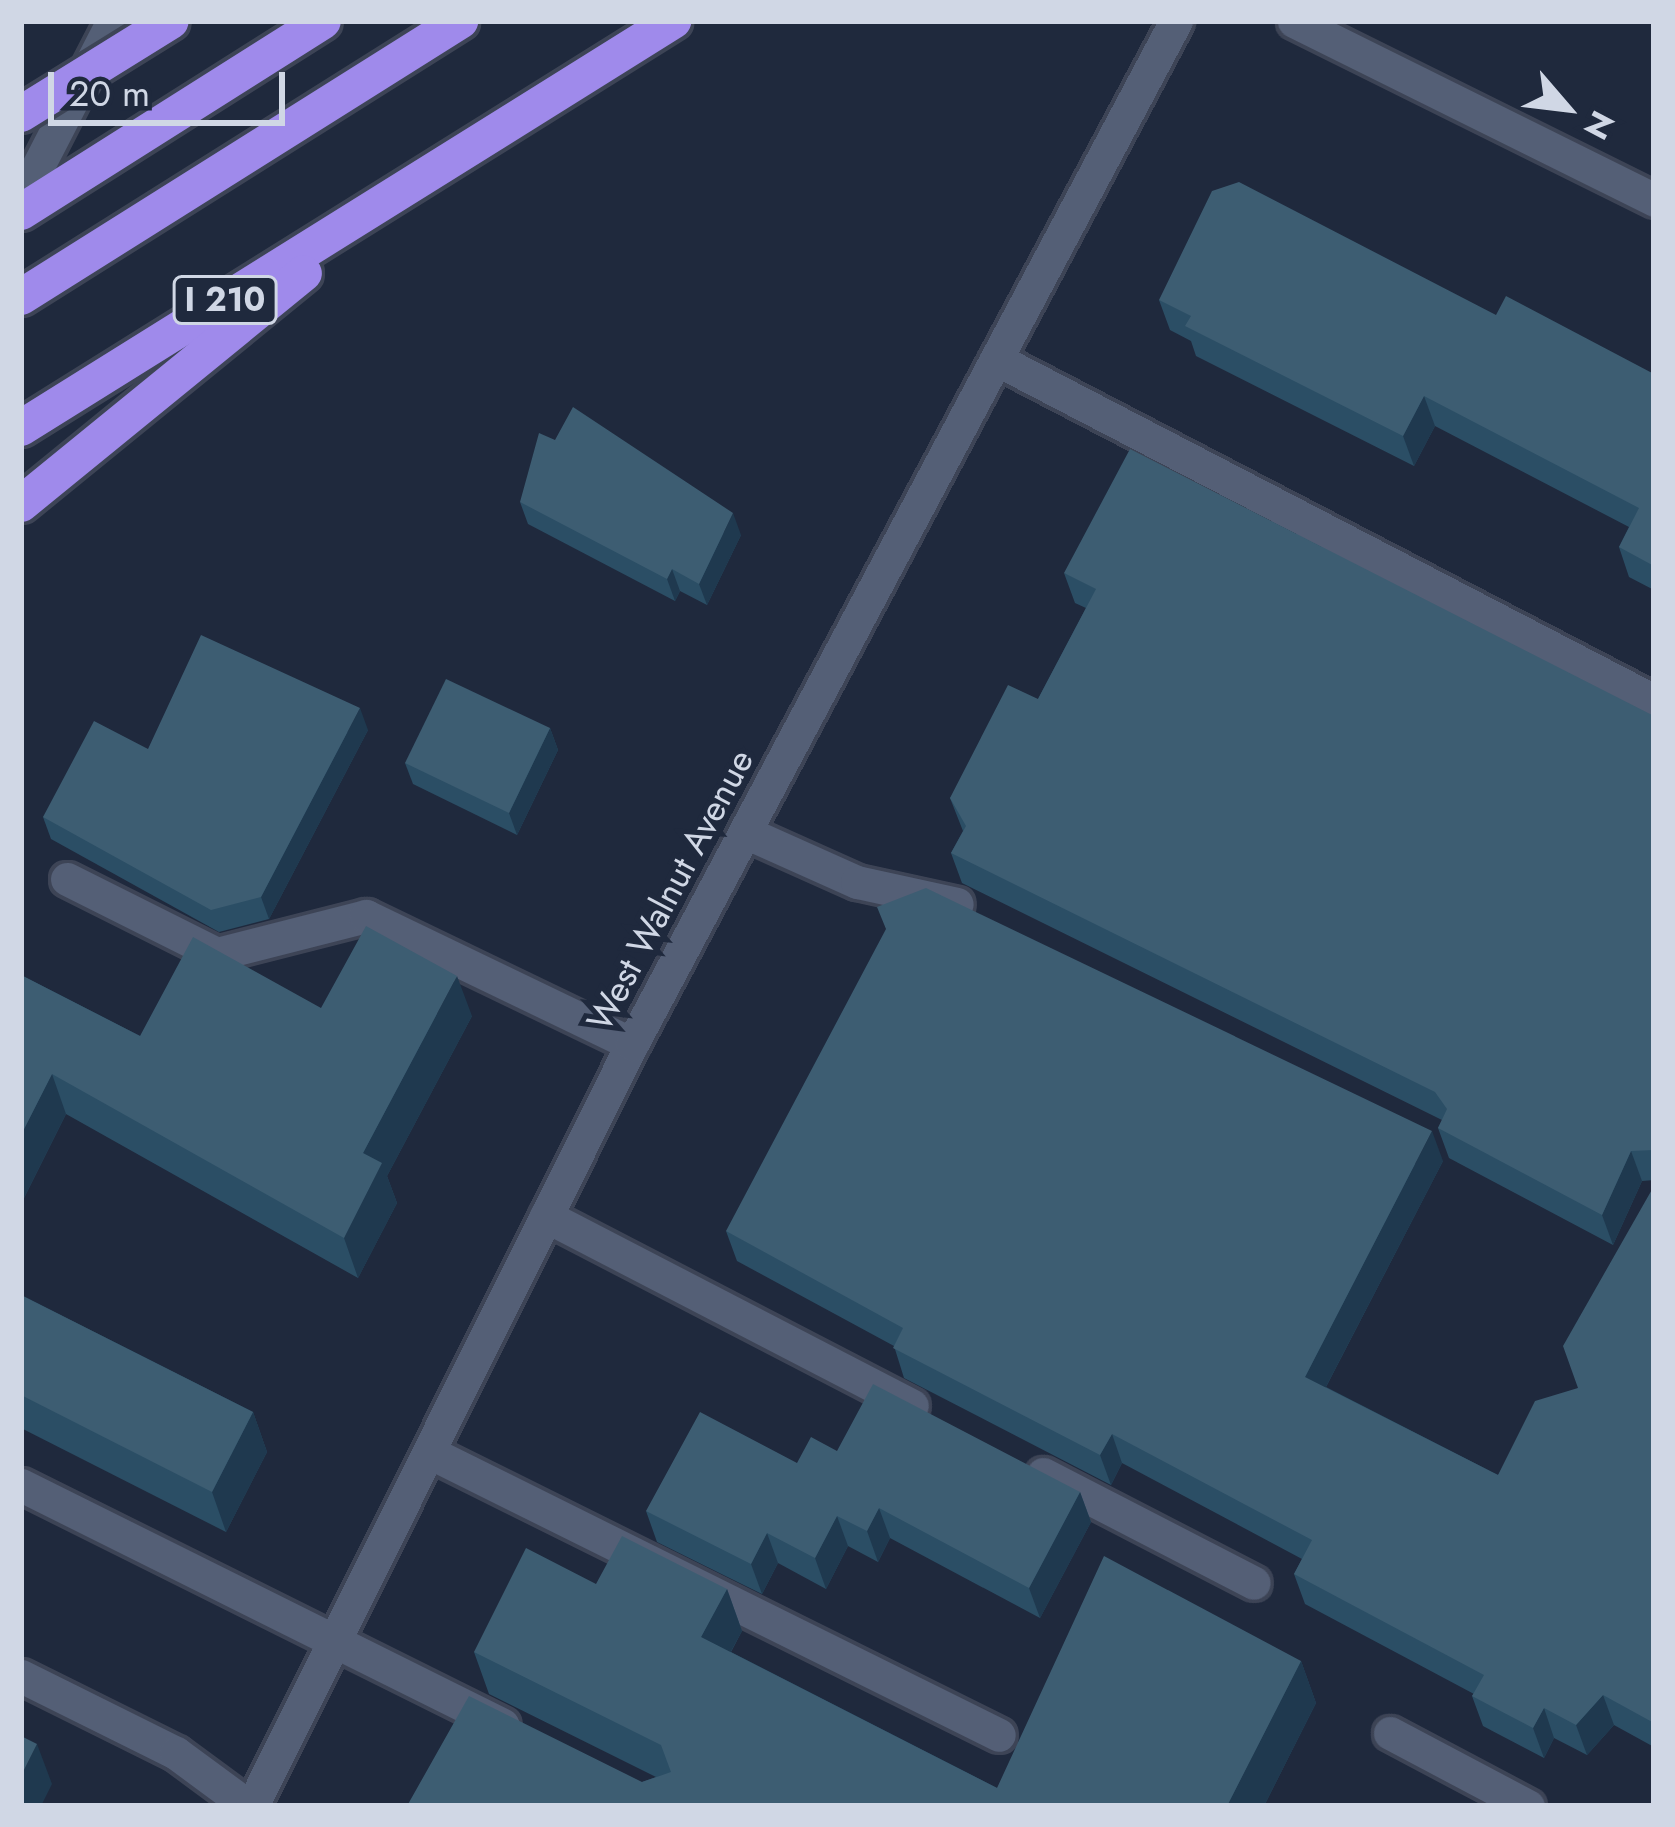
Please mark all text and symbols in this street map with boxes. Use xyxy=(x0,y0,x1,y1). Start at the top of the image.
scale bar xyxy=(54,48,291,122)
north arrow xyxy=(1507,48,1627,168)
text: 20 m xyxy=(69,67,150,119)
text: N xyxy=(1572,103,1626,148)
road number: I 210 xyxy=(171,273,279,327)
street label: West Walnut Avenue xyxy=(578,742,762,1038)

